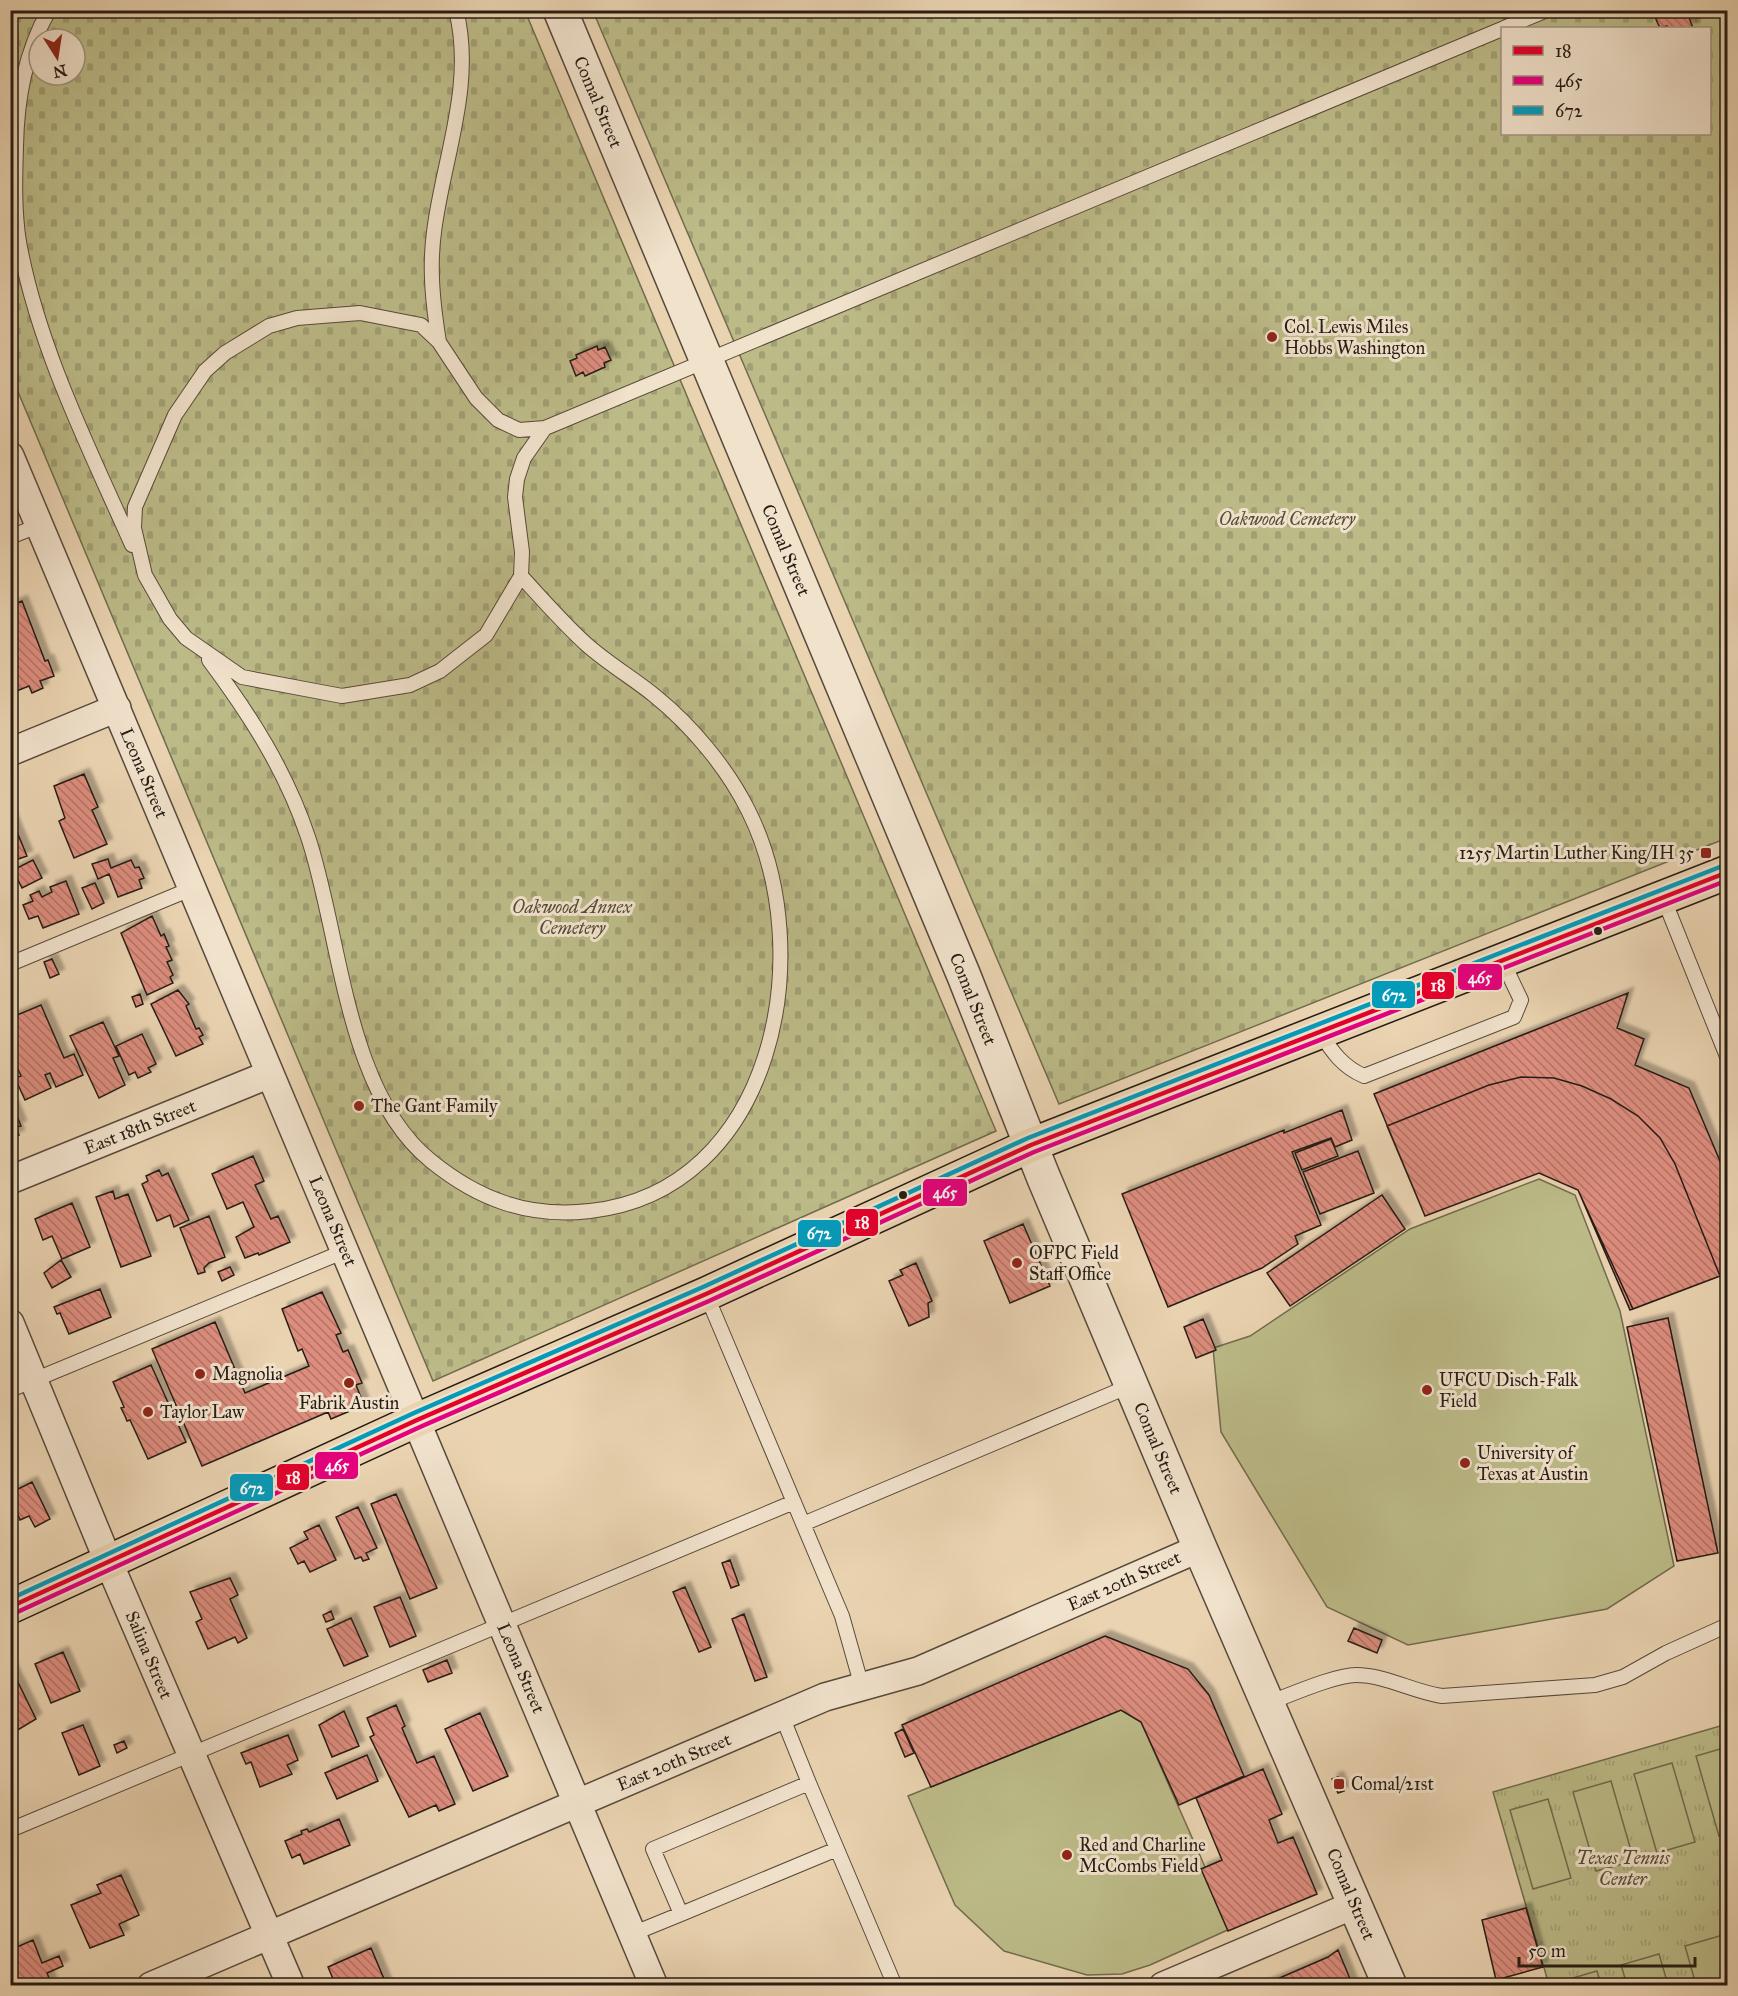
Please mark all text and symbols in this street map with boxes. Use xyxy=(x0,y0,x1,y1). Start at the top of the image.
north arrow xyxy=(27,27,87,87)
legend xyxy=(1501,27,1711,135)
text: 18 xyxy=(1555,40,1572,62)
street label: Comal Street xyxy=(569,53,627,152)
text: N xyxy=(51,60,69,82)
text: 465 xyxy=(1555,70,1583,92)
text: 672 xyxy=(1555,100,1583,122)
place label: Col. Lewis Miles Hobbs Washington xyxy=(1284,316,1426,360)
marker: Col. Lewis Miles Hobbs Washington xyxy=(1265,330,1279,344)
street label: Comal Street xyxy=(757,501,815,600)
park label: Oakwood Cemetery xyxy=(1219,508,1356,530)
street label: Leona Street xyxy=(115,725,173,822)
place label: 1255 Martin Luther King/IH 35 xyxy=(1459,842,1695,865)
marker: 1255 Martin Luther King/IH 35 xyxy=(1699,846,1713,860)
park label: Oakwood Annex Cemetery xyxy=(512,896,633,939)
unlabelled marker xyxy=(1592,925,1604,937)
street label: Comal Street xyxy=(945,950,1002,1049)
line badge: 465 xyxy=(1457,963,1503,991)
text: 465 xyxy=(1468,968,1493,988)
line badge: 18 xyxy=(1421,971,1455,1000)
text: 18 xyxy=(1431,976,1445,995)
line badge: 672 xyxy=(1371,980,1416,1009)
text: 672 xyxy=(1382,986,1407,1005)
street label: East 18th Street xyxy=(81,1094,200,1159)
place label: The Gant Family xyxy=(371,1095,498,1117)
marker: The Gant Family xyxy=(352,1099,366,1113)
street label: Leona Street xyxy=(304,1173,362,1270)
line badge: 465 xyxy=(922,1178,968,1207)
text: 465 xyxy=(933,1183,958,1203)
unlabelled marker xyxy=(897,1189,909,1201)
line badge: 18 xyxy=(845,1208,879,1237)
text: 18 xyxy=(855,1213,869,1232)
line badge: 672 xyxy=(797,1219,842,1248)
text: 672 xyxy=(807,1224,832,1243)
place label: OFPC Field Staff Office xyxy=(1029,1242,1119,1285)
marker: OFPC Field Staff Office xyxy=(1010,1256,1024,1270)
place label: Magnolia xyxy=(212,1363,283,1386)
marker: Magnolia xyxy=(193,1367,207,1381)
place label: UFCU Disch-Falk Field xyxy=(1439,1369,1579,1412)
marker: Fabrik Austin xyxy=(342,1376,356,1390)
marker: UFCU Disch-Falk Field xyxy=(1420,1383,1434,1397)
place label: Fabrik Austin xyxy=(299,1392,400,1414)
street label: Comal Street xyxy=(1129,1399,1187,1498)
place label: Taylor Law xyxy=(160,1401,244,1423)
marker: Taylor Law xyxy=(141,1405,155,1419)
place label: University of Texas at Austin xyxy=(1477,1442,1589,1485)
line badge: 465 xyxy=(314,1451,359,1480)
text: 465 xyxy=(325,1456,350,1476)
marker: University of Texas at Austin xyxy=(1458,1456,1472,1470)
line badge: 18 xyxy=(276,1463,310,1491)
text: 18 xyxy=(286,1468,300,1487)
line badge: 672 xyxy=(229,1473,274,1502)
text: 672 xyxy=(240,1479,265,1498)
street label: East 20th Street xyxy=(1064,1546,1185,1616)
street label: Salina Street xyxy=(121,1608,178,1703)
street label: Leona Street xyxy=(492,1620,550,1717)
street label: East 20th Street xyxy=(614,1728,735,1796)
place label: Comal/21st xyxy=(1351,1773,1434,1795)
marker: Comal/21st xyxy=(1332,1777,1346,1791)
place label: Red and Charline McCombs Field xyxy=(1079,1834,1206,1877)
street label: Comal Street xyxy=(1322,1845,1380,1944)
park label: Texas Tennis Center xyxy=(1576,1847,1670,1890)
marker: Red and Charline McCombs Field xyxy=(1060,1848,1074,1862)
scale bar xyxy=(1519,1930,1694,1968)
text: 50 m xyxy=(1528,1940,1566,1962)

